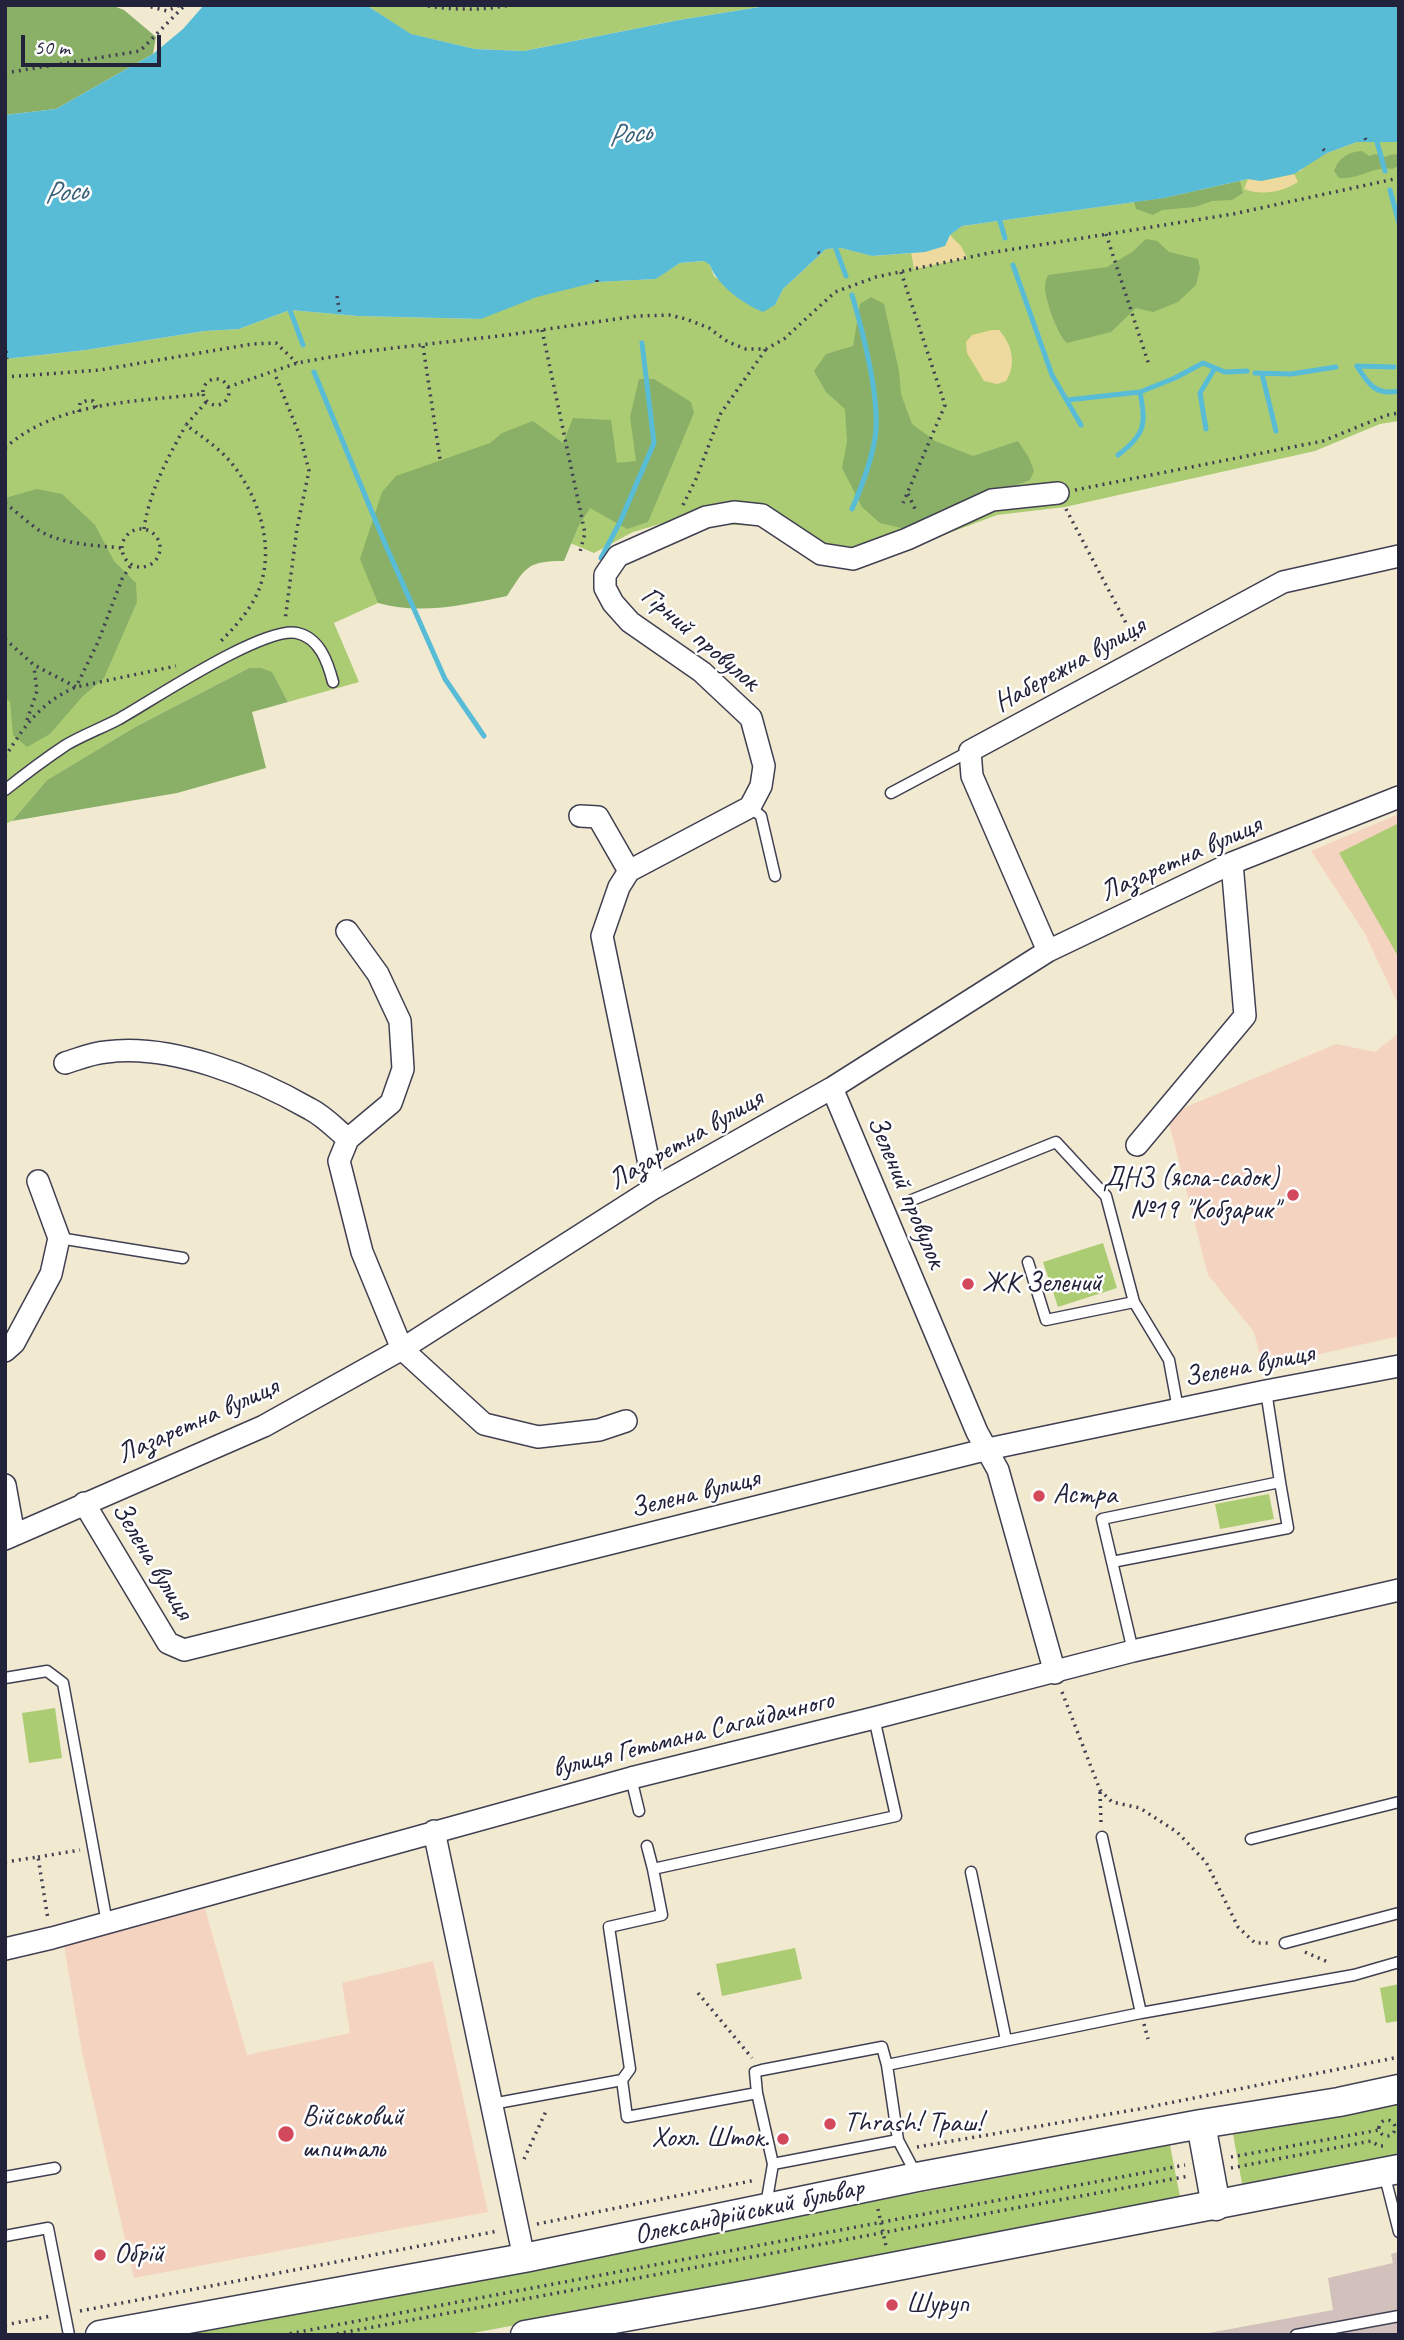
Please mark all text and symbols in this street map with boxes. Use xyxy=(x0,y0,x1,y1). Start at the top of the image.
scale bar xyxy=(24,21,164,65)
text: 50 m xyxy=(34,34,70,60)
water label: Рось xyxy=(606,115,652,155)
water label: Рось xyxy=(42,173,88,213)
street label: Гірний провулок xyxy=(634,579,766,699)
street label: Набережна вулиця xyxy=(988,610,1152,720)
street label: Лазаретна вулиця xyxy=(1095,808,1267,910)
street label: Лазаретна вулиця xyxy=(603,1082,769,1198)
street label: Зелений провулок xyxy=(859,1111,953,1273)
place label: ДНЗ (ясла-садок) №19 "Кобзарик" xyxy=(1103,1162,1279,1228)
marker: ДНЗ (ясла-садок) №19 "Кобзарик" xyxy=(1285,1187,1301,1203)
place label: ЖК Зелений xyxy=(982,1267,1102,1301)
marker: ЖК Зелений xyxy=(960,1276,976,1292)
street label: Зелена вулиця xyxy=(1181,1337,1317,1395)
street label: Лазаретна вулиця xyxy=(112,1370,284,1472)
street label: Зелена вулиця xyxy=(627,1462,763,1526)
place label: Астра xyxy=(1053,1479,1117,1513)
marker: Астра xyxy=(1031,1488,1047,1504)
street label: Зелена вулиця xyxy=(104,1496,200,1626)
street label: вулиця Гетьмана Сагайдачного xyxy=(549,1684,837,1786)
place label: Військовий шпиталь xyxy=(302,2101,404,2167)
place label: Thrash! Траш! xyxy=(844,2107,982,2141)
marker: Thrash! Траш! xyxy=(822,2116,838,2132)
place label: Хохл. Шток. xyxy=(651,2122,769,2156)
marker: Військовий шпиталь xyxy=(276,2124,296,2144)
marker: Хохл. Шток. xyxy=(775,2131,791,2147)
street label: Олександрійський бульвар xyxy=(631,2171,867,2253)
place label: Обрій xyxy=(114,2238,164,2272)
marker: Обрій xyxy=(92,2247,108,2263)
place label: Шуруп xyxy=(906,2288,969,2322)
marker: Шуруп xyxy=(884,2297,900,2313)

